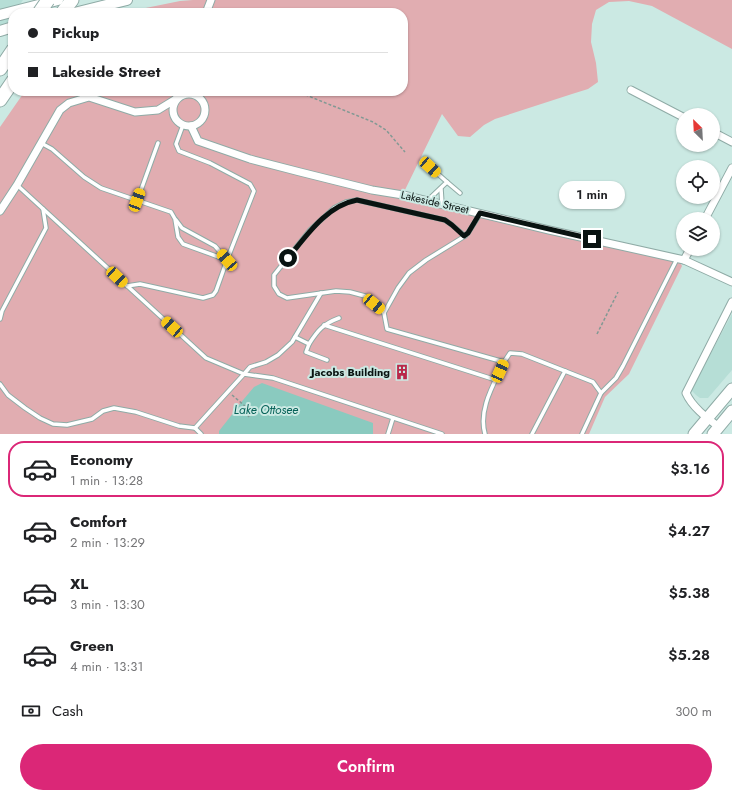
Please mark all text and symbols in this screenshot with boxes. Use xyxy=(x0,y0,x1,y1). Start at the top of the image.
text: Pickup xyxy=(52,22,99,44)
text: Lakeside Street xyxy=(52,61,160,83)
north arrow xyxy=(676,108,720,152)
map controls xyxy=(676,108,720,256)
car xyxy=(417,155,443,179)
button: locate xyxy=(676,160,720,204)
callout: 1 min xyxy=(559,181,625,209)
text: 1 min xyxy=(576,185,608,204)
street label: Lakeside Street xyxy=(399,186,471,218)
car xyxy=(127,187,147,213)
button: layers xyxy=(676,212,720,256)
route end xyxy=(583,230,601,248)
car xyxy=(215,247,239,273)
route start xyxy=(279,249,297,267)
car xyxy=(104,264,130,290)
car xyxy=(361,292,387,316)
car xyxy=(159,315,185,339)
car xyxy=(490,358,510,384)
building icon: Jacobs Building xyxy=(393,363,411,381)
place label: Jacobs Building xyxy=(309,364,390,380)
water label: Lake Ottosee xyxy=(234,401,298,419)
text: Economy xyxy=(70,449,133,471)
icon: car xyxy=(22,451,58,487)
text: $3.16 xyxy=(670,458,710,480)
text: 1 min · 13:28 xyxy=(70,471,143,490)
text: Comfort xyxy=(70,511,127,533)
icon: car xyxy=(22,513,58,549)
text: $4.27 xyxy=(668,520,710,542)
text: 2 min · 13:29 xyxy=(70,533,145,552)
text: XL xyxy=(70,573,88,595)
icon: car xyxy=(22,575,58,611)
text: $5.38 xyxy=(669,582,710,604)
text: 3 min · 13:30 xyxy=(70,595,145,614)
text: Green xyxy=(70,635,114,657)
icon: car xyxy=(22,637,58,673)
text: $5.28 xyxy=(668,644,710,666)
text: 4 min · 13:31 xyxy=(70,657,143,676)
icon: cash xyxy=(20,700,42,722)
text: Cash xyxy=(52,700,83,722)
text: 300 m xyxy=(675,702,712,721)
button: Confirm xyxy=(20,744,712,790)

